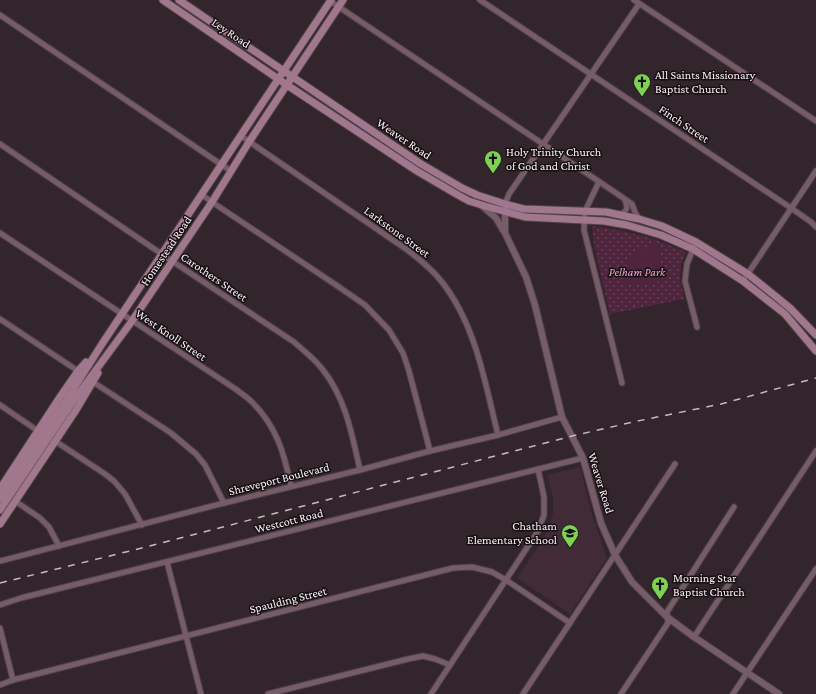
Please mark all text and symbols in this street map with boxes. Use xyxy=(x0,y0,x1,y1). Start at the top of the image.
street label: Ley Road xyxy=(209,15,253,51)
place label: All Saints Missionary Baptist Church xyxy=(655,68,756,96)
church icon: All Saints Missionary Baptist Church xyxy=(632,72,652,97)
street label: Finch Street xyxy=(656,102,712,146)
street label: Weaver Road xyxy=(374,116,435,163)
place label: Holy Trinity Church of God and Christ xyxy=(506,145,602,173)
church icon: Holy Trinity Church of God and Christ xyxy=(483,149,503,174)
street label: Larkstone Street xyxy=(361,203,434,261)
street label: Homestead Road xyxy=(138,213,195,289)
street label: Carothers Street xyxy=(178,250,251,305)
park label: Pelham Park xyxy=(609,265,666,279)
street label: West Knoll Street xyxy=(133,306,210,364)
street label: Weaver Road xyxy=(585,451,617,516)
street label: Shreveport Boulevard xyxy=(227,460,332,498)
street label: Westcott Road xyxy=(253,506,325,536)
place label: Chatham Elementary School xyxy=(467,519,557,547)
school or university icon: Chatham Elementary School xyxy=(560,523,580,548)
place label: Morning Star Baptist Church xyxy=(673,571,745,599)
church icon: Morning Star Baptist Church xyxy=(650,575,670,600)
street label: Spaulding Street xyxy=(248,583,329,616)

